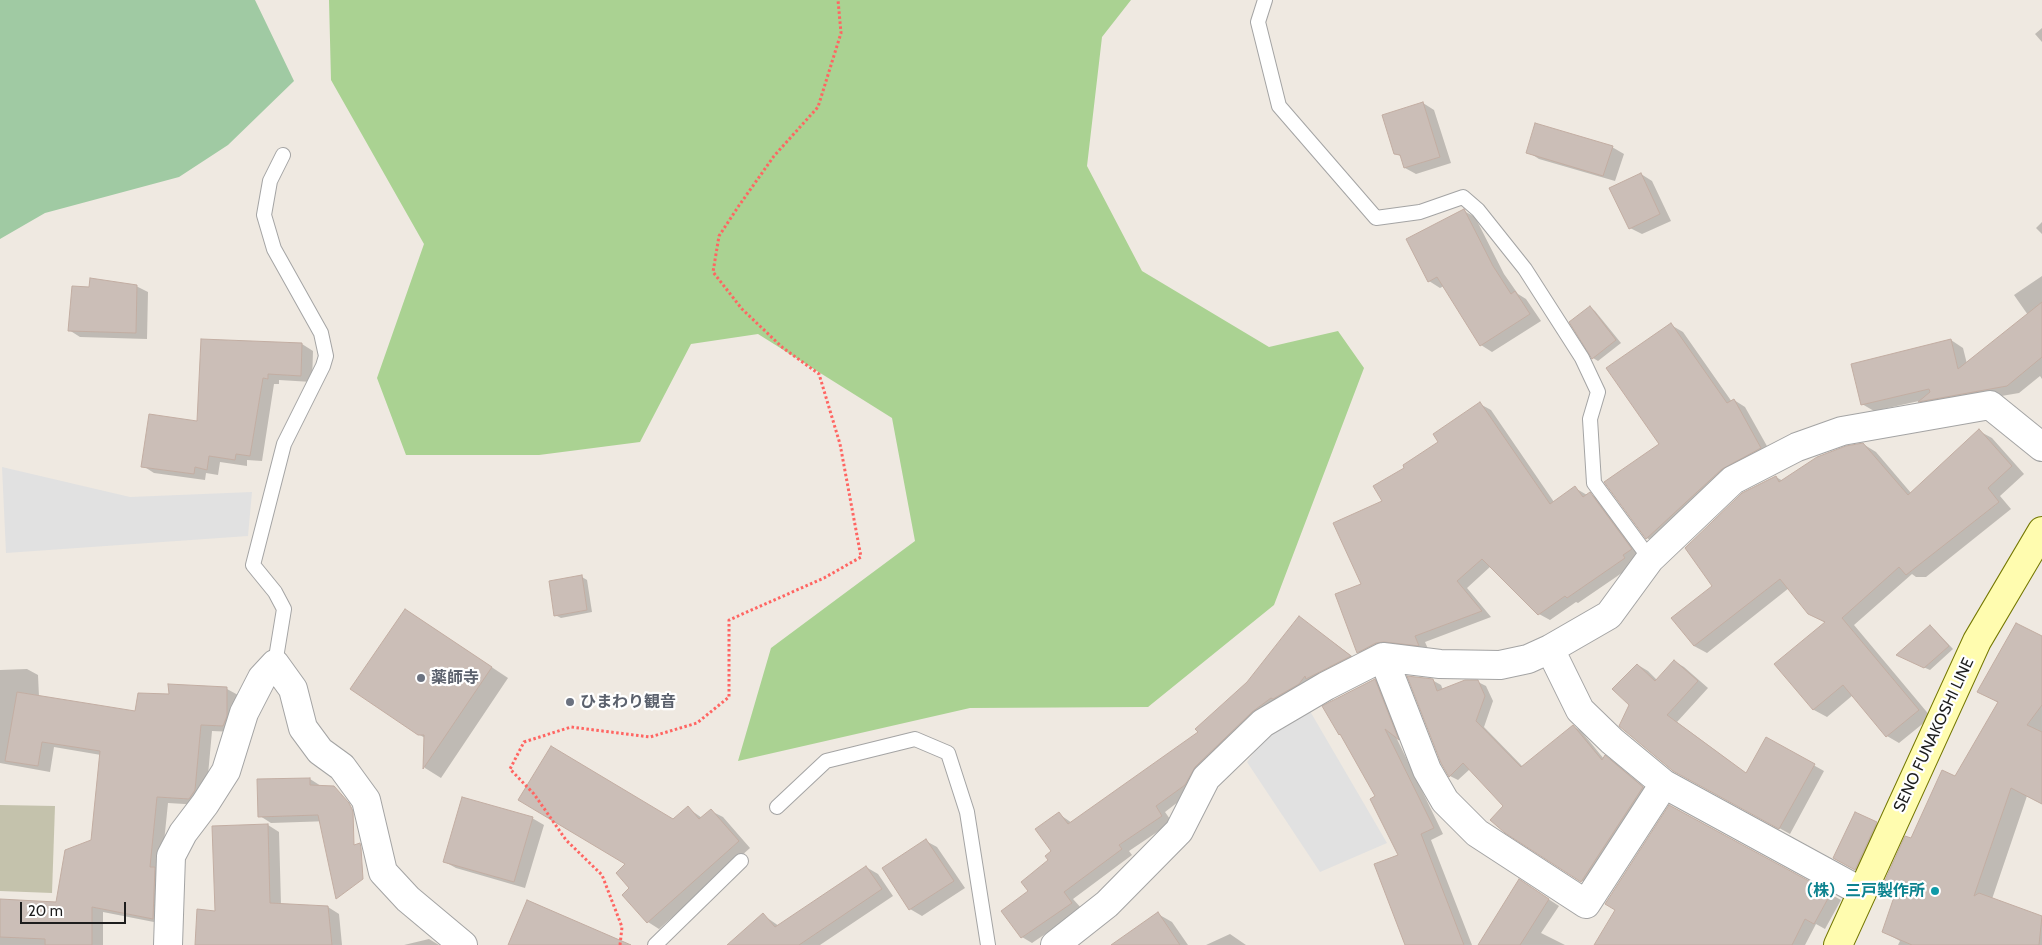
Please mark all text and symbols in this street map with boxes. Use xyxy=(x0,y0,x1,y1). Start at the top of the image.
street label: SENO FUNAKOSHI LINE xyxy=(1890,655,1978,815)
place label: 薬師寺 xyxy=(431,668,479,688)
marker: 薬師寺 xyxy=(415,672,427,684)
place label: ひまわり観音 xyxy=(580,692,676,712)
marker: ひまわり観音 xyxy=(564,696,576,708)
place label: （株）三戸製作所 xyxy=(1797,881,1925,901)
marker: （株）三戸製作所 xyxy=(1929,885,1941,897)
scale bar xyxy=(22,892,129,924)
text: 20 m xyxy=(28,902,63,920)

